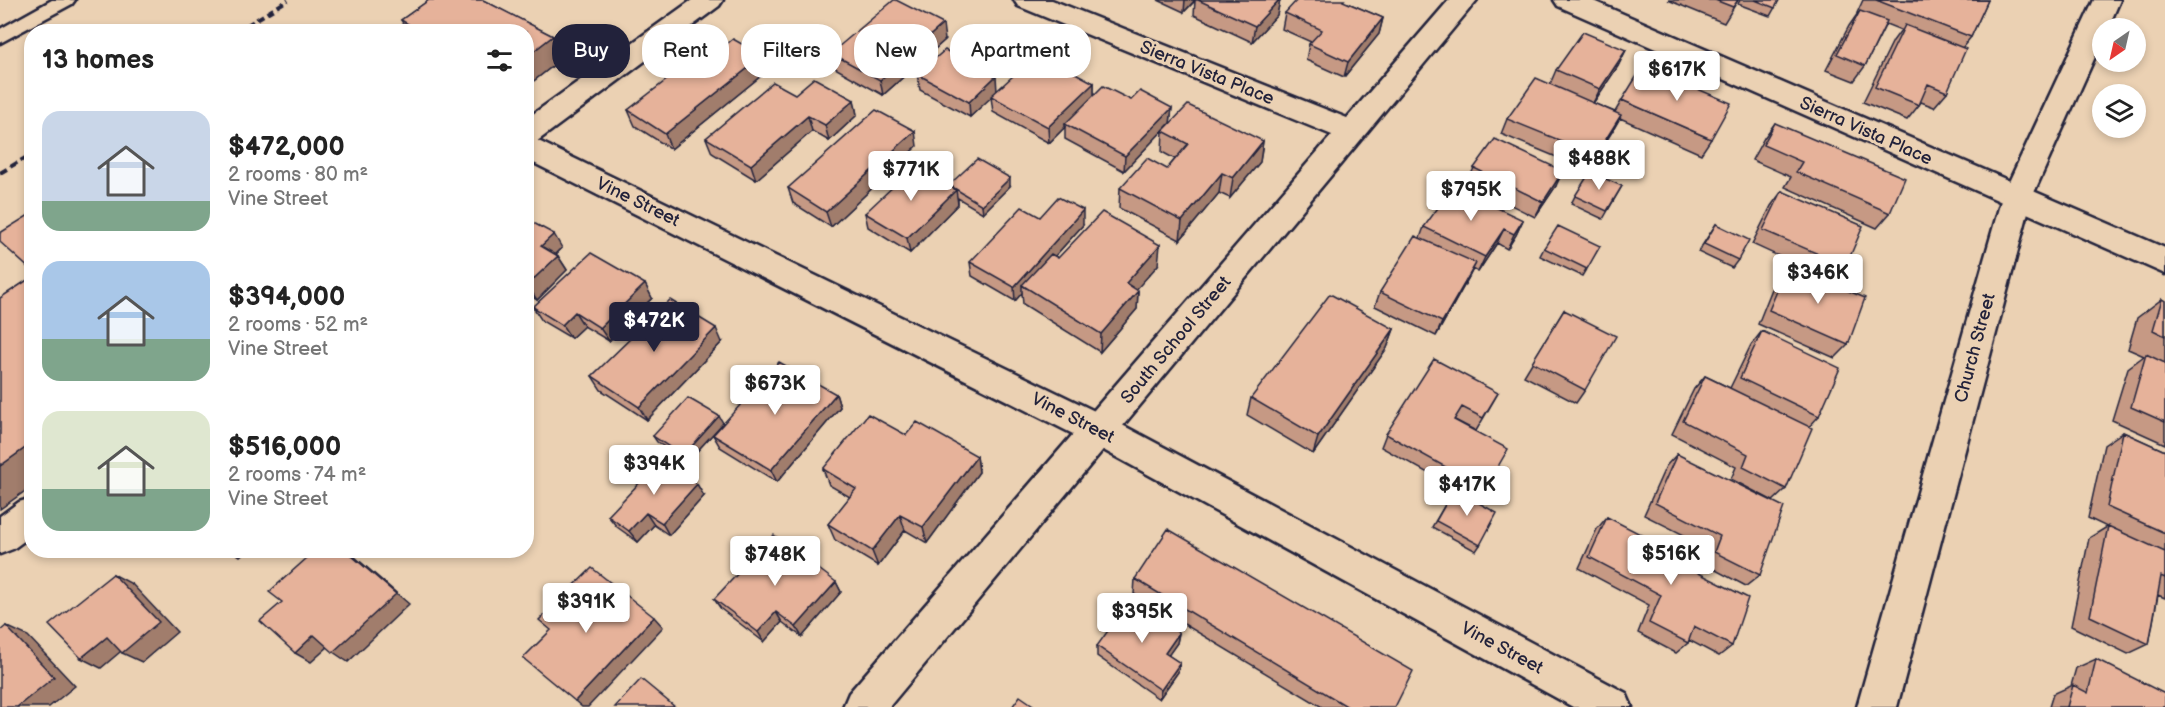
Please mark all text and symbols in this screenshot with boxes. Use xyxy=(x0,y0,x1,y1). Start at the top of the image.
north arrow xyxy=(2092,18,2146,72)
map controls xyxy=(2092,18,2146,138)
chip: Buy xyxy=(552,24,630,78)
chip: Rent xyxy=(642,24,729,78)
chip: Filters xyxy=(741,24,842,78)
chip: New xyxy=(854,24,938,78)
chip: Apartment xyxy=(950,24,1091,78)
street label: Sierra Vista Place xyxy=(1137,37,1277,110)
icon: filters xyxy=(483,44,516,77)
text: 13 homes xyxy=(42,45,154,76)
pin: $617K xyxy=(1635,51,1719,102)
text: $617K xyxy=(1648,58,1706,82)
button: layers xyxy=(2092,84,2146,138)
street label: Sierra Vista Place xyxy=(1796,92,1936,170)
text: $472,000 xyxy=(228,132,345,163)
icon: home xyxy=(90,135,162,207)
pin: $488K xyxy=(1557,140,1641,191)
text: $488K xyxy=(1568,147,1630,171)
pin: $771K xyxy=(869,151,953,202)
text: $771K xyxy=(882,158,940,182)
text: 2 rooms · 80 m² xyxy=(228,163,368,187)
pin: $795K xyxy=(1429,171,1513,222)
street label: Vine Street xyxy=(593,173,684,231)
text: $795K xyxy=(1440,178,1502,202)
text: Vine Street xyxy=(228,187,328,211)
pin: $346K xyxy=(1776,254,1860,305)
text: $346K xyxy=(1787,261,1849,285)
street label: South School Street xyxy=(1117,272,1236,408)
text: $394,000 xyxy=(228,282,345,313)
icon: home xyxy=(90,285,162,357)
street label: Church Street xyxy=(1950,291,2000,405)
pin: $472K xyxy=(612,302,696,353)
text: $472K xyxy=(623,309,685,333)
text: 2 rooms · 52 m² xyxy=(228,313,368,337)
text: Vine Street xyxy=(228,337,328,361)
pin: $673K xyxy=(733,365,817,416)
text: $673K xyxy=(744,372,806,396)
street label: Vine Street xyxy=(1028,388,1118,448)
text: $516,000 xyxy=(228,432,341,463)
icon: home xyxy=(90,435,162,507)
pin: $394K xyxy=(612,445,696,496)
text: $394K xyxy=(623,452,685,476)
text: 2 rooms · 74 m² xyxy=(228,463,366,487)
pin: $417K xyxy=(1425,466,1509,517)
text: $417K xyxy=(1438,473,1496,497)
text: Vine Street xyxy=(228,487,328,511)
pin: $516K xyxy=(1629,535,1713,586)
pin: $748K xyxy=(733,536,817,587)
text: $516K xyxy=(1642,542,1700,566)
text: $748K xyxy=(744,543,806,567)
pin: $391K xyxy=(544,583,628,634)
text: $391K xyxy=(557,590,615,614)
pin: $395K xyxy=(1100,593,1184,644)
text: $395K xyxy=(1111,600,1173,624)
street label: Vine Street xyxy=(1457,618,1547,679)

